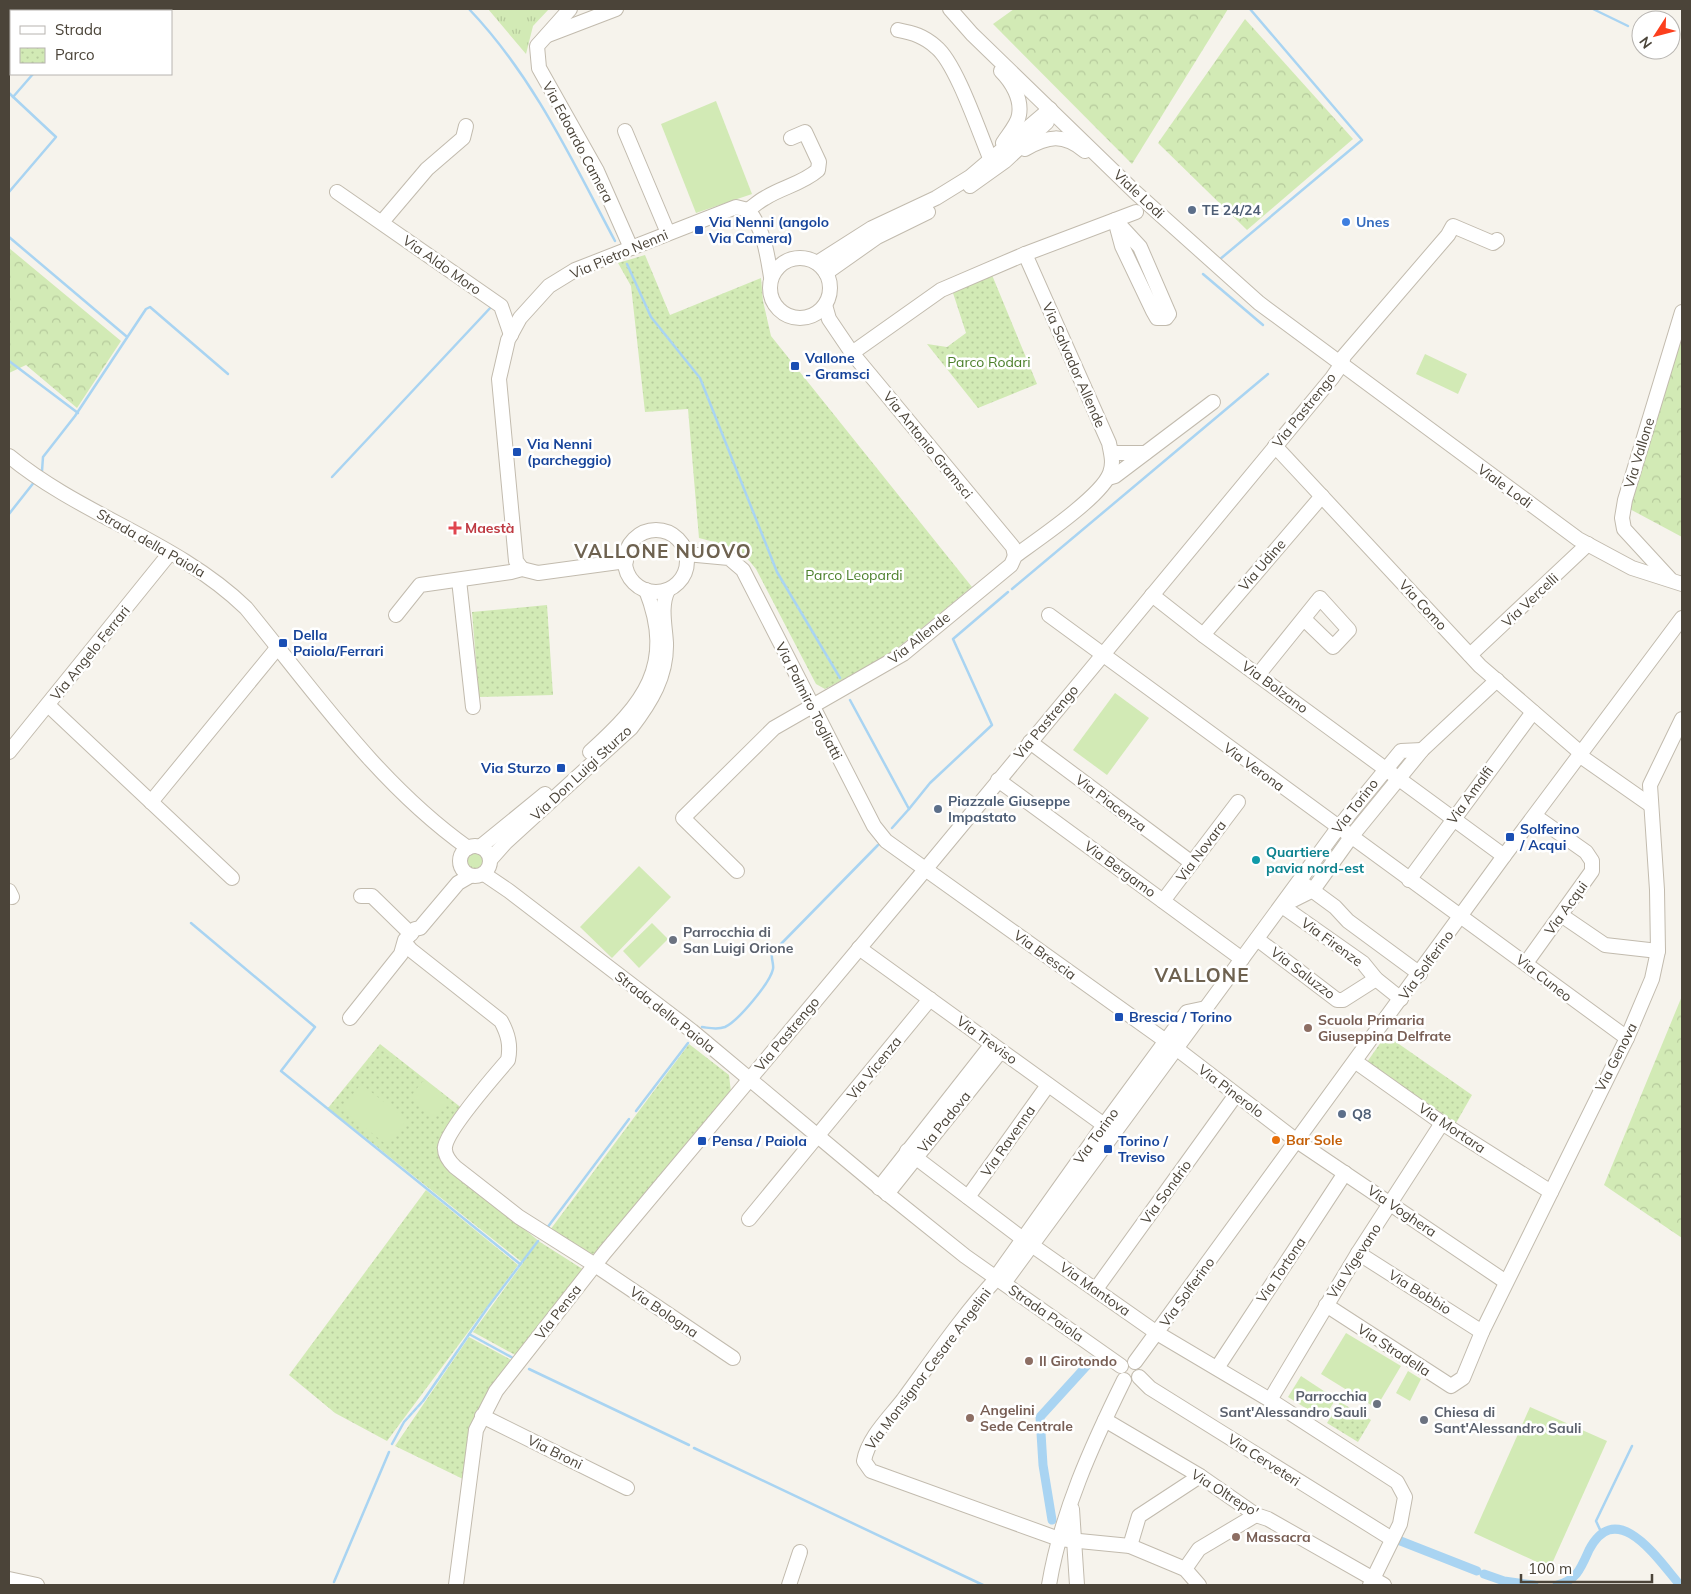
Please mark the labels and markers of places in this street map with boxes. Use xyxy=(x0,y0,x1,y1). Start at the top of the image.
place label: TE 24/24 xyxy=(1202,201,1261,219)
marker: TE 24/24 xyxy=(1186,204,1198,216)
place label: Via Nenni (angolo Via Camera) xyxy=(708,213,829,247)
place label: Unes xyxy=(1356,213,1390,231)
marker: Unes xyxy=(1340,216,1352,228)
marker: Via Nenni (angolo Via Camera) xyxy=(693,224,705,236)
place label: Vallone - Gramsci xyxy=(804,349,870,383)
marker: Vallone - Gramsci xyxy=(789,360,801,372)
place label: Via Nenni (parcheggio) xyxy=(526,435,612,469)
marker: Via Nenni (parcheggio) xyxy=(511,446,523,458)
place label: Maestà xyxy=(465,519,514,537)
marker: Maestà xyxy=(449,522,461,534)
place label: Della Paiola/Ferrari xyxy=(293,626,384,660)
marker: Della Paiola/Ferrari xyxy=(277,637,289,649)
place label: Via Sturzo xyxy=(480,759,551,777)
marker: Via Sturzo xyxy=(555,762,567,774)
place label: Piazzale Giuseppe Impastato xyxy=(948,792,1071,826)
marker: Piazzale Giuseppe Impastato xyxy=(932,803,944,815)
place label: Solferino / Acqui xyxy=(1519,820,1580,854)
marker: Solferino / Acqui xyxy=(1504,831,1516,843)
place label: Quartiere pavia nord-est xyxy=(1266,843,1365,877)
marker: Quartiere pavia nord-est xyxy=(1250,854,1262,866)
place label: Parrocchia di San Luigi Orione xyxy=(683,923,794,957)
marker: Parrocchia di San Luigi Orione xyxy=(667,934,679,946)
place label: Brescia / Torino xyxy=(1129,1008,1232,1026)
marker: Brescia / Torino xyxy=(1113,1011,1125,1023)
place label: Scuola Primaria Giuseppina Delfrate xyxy=(1318,1011,1452,1045)
marker: Scuola Primaria Giuseppina Delfrate xyxy=(1302,1022,1314,1034)
place label: Q8 xyxy=(1352,1105,1371,1123)
marker: Q8 xyxy=(1336,1108,1348,1120)
place label: Bar Sole xyxy=(1286,1131,1343,1149)
place label: Pensa / Paiola xyxy=(712,1132,807,1150)
place label: Torino / Treviso xyxy=(1118,1132,1169,1166)
marker: Bar Sole xyxy=(1270,1134,1282,1146)
marker: Pensa / Paiola xyxy=(696,1135,708,1147)
marker: Torino / Treviso xyxy=(1102,1143,1114,1155)
place label: Il Girotondo xyxy=(1039,1352,1117,1370)
marker: Il Girotondo xyxy=(1023,1355,1035,1367)
place label: Parrocchia Sant'Alessandro Sauli xyxy=(1220,1387,1367,1421)
marker: Parrocchia Sant'Alessandro Sauli xyxy=(1371,1398,1383,1410)
place label: Angelini Sede Centrale xyxy=(980,1401,1073,1435)
place label: Chiesa di Sant'Alessandro Sauli xyxy=(1434,1403,1581,1437)
marker: Angelini Sede Centrale xyxy=(964,1412,976,1424)
marker: Chiesa di Sant'Alessandro Sauli xyxy=(1418,1414,1430,1426)
place label: Massacra xyxy=(1246,1528,1311,1546)
marker: Massacra xyxy=(1230,1531,1242,1543)

